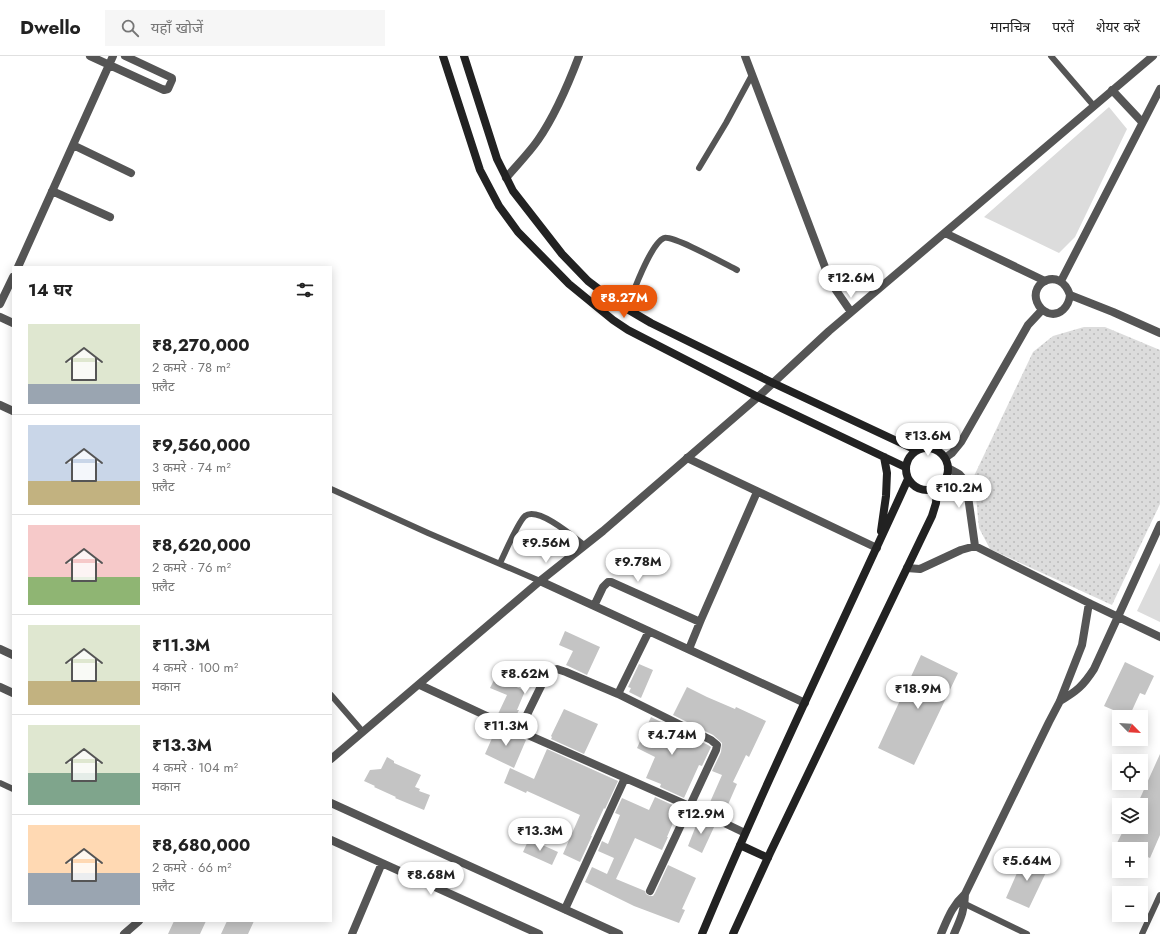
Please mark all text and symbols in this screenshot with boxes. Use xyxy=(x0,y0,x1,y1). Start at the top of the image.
search box xyxy=(105,10,385,46)
text: Dwello xyxy=(20,14,81,41)
icon: search xyxy=(119,17,141,39)
text: यहाँ खोजें xyxy=(151,17,203,39)
text: मानचित्र xyxy=(990,17,1030,37)
text: परतें xyxy=(1052,17,1074,37)
text: शेयर करें xyxy=(1096,17,1140,37)
pin: ₹12.6M xyxy=(818,265,884,299)
text: ₹12.6M xyxy=(827,268,875,287)
text: 14 घर xyxy=(28,278,72,302)
icon: filters xyxy=(294,279,316,301)
pin: ₹8.27M xyxy=(591,285,657,319)
text: ₹8.27M xyxy=(600,288,648,307)
text: ₹8,270,000 xyxy=(152,333,250,357)
icon: home xyxy=(60,340,108,388)
text: 2 कमरे · 78 m² xyxy=(152,358,231,377)
text: फ़्लैट xyxy=(152,377,175,396)
pin: ₹13.6M xyxy=(895,423,961,457)
text: ₹13.6M xyxy=(905,426,951,445)
text: ₹9,560,000 xyxy=(152,433,250,457)
icon: home xyxy=(60,441,108,489)
text: 3 कमरे · 74 m² xyxy=(152,458,231,477)
pin: ₹10.2M xyxy=(926,475,992,509)
text: फ़्लैट xyxy=(152,477,175,496)
text: ₹10.2M xyxy=(936,478,982,497)
pin: ₹9.56M xyxy=(513,530,579,564)
text: ₹8,620,000 xyxy=(152,533,251,557)
text: ₹9.56M xyxy=(522,533,570,552)
icon: home xyxy=(60,541,108,589)
pin: ₹9.78M xyxy=(605,549,671,583)
text: ₹9.78M xyxy=(615,552,661,571)
text: 2 कमरे · 76 m² xyxy=(152,558,231,577)
text: फ़्लैट xyxy=(152,577,175,596)
text: ₹11.3M xyxy=(152,633,210,657)
icon: home xyxy=(60,641,108,689)
text: 4 कमरे · 100 m² xyxy=(152,658,238,677)
pin: ₹8.62M xyxy=(492,661,558,695)
text: ₹8.62M xyxy=(501,664,549,683)
pin: ₹18.9M xyxy=(885,676,951,710)
text: मकान xyxy=(152,677,180,696)
text: ₹18.9M xyxy=(895,679,941,698)
north arrow xyxy=(1112,710,1148,746)
map controls xyxy=(1112,710,1148,922)
pin: ₹11.3M xyxy=(473,713,539,747)
text: ₹11.3M xyxy=(484,716,528,735)
pin: ₹4.74M xyxy=(639,722,705,756)
text: ₹4.74M xyxy=(647,725,697,744)
text: ₹13.3M xyxy=(152,733,212,757)
icon: home xyxy=(60,741,108,789)
button: locate xyxy=(1112,754,1148,790)
text: 4 कमरे · 104 m² xyxy=(152,758,238,777)
text: मकान xyxy=(152,777,180,796)
button: layers xyxy=(1112,798,1148,834)
pin: ₹12.9M xyxy=(668,801,734,835)
text: ₹12.9M xyxy=(677,804,725,823)
pin: ₹13.3M xyxy=(507,818,573,852)
text: ₹13.3M xyxy=(517,821,563,840)
text: ₹8,680,000 xyxy=(152,833,250,857)
icon: home xyxy=(60,841,108,889)
button: + xyxy=(1112,842,1148,878)
pin: ₹5.64M xyxy=(994,848,1060,882)
text: ₹5.64M xyxy=(1002,851,1052,870)
text: 2 कमरे · 66 m² xyxy=(152,858,232,877)
pin: ₹8.68M xyxy=(398,862,464,896)
text: ₹8.68M xyxy=(407,865,455,884)
text: फ़्लैट xyxy=(152,877,175,896)
button: − xyxy=(1112,886,1148,922)

